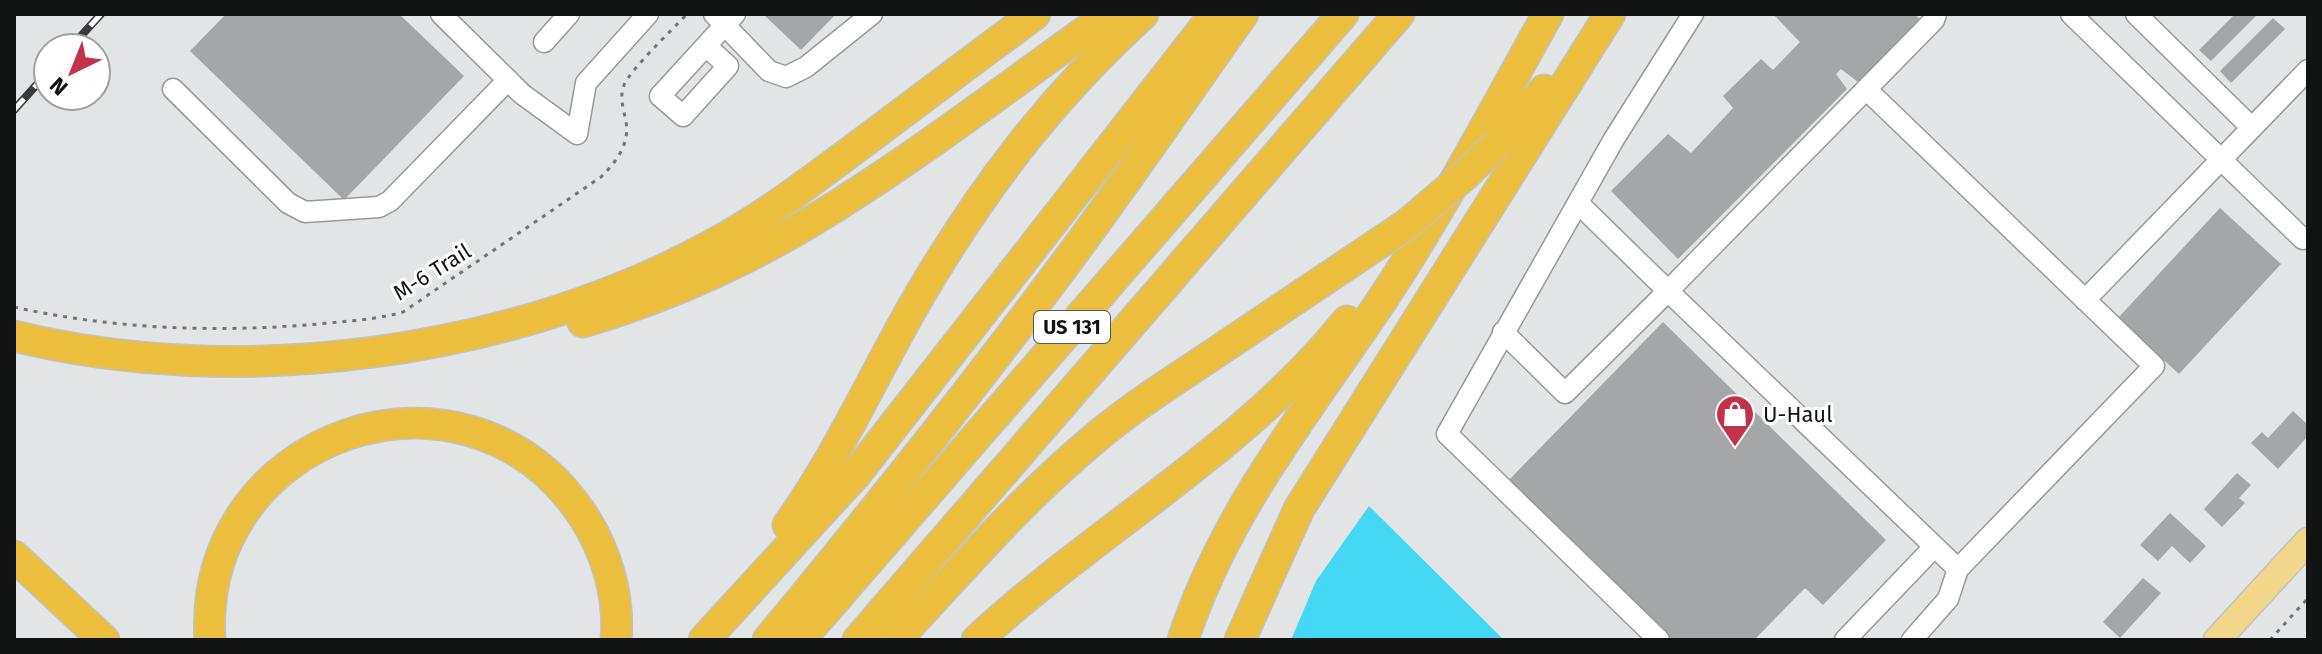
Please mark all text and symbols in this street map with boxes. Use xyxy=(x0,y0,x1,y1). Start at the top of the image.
north arrow xyxy=(32,32,112,112)
text: N xyxy=(44,71,73,101)
street label: M-6 Trail xyxy=(388,238,476,306)
road number: US 131 xyxy=(1034,311,1110,343)
shop icon: U-Haul xyxy=(1714,393,1756,448)
place label: U-Haul xyxy=(1763,401,1833,428)

